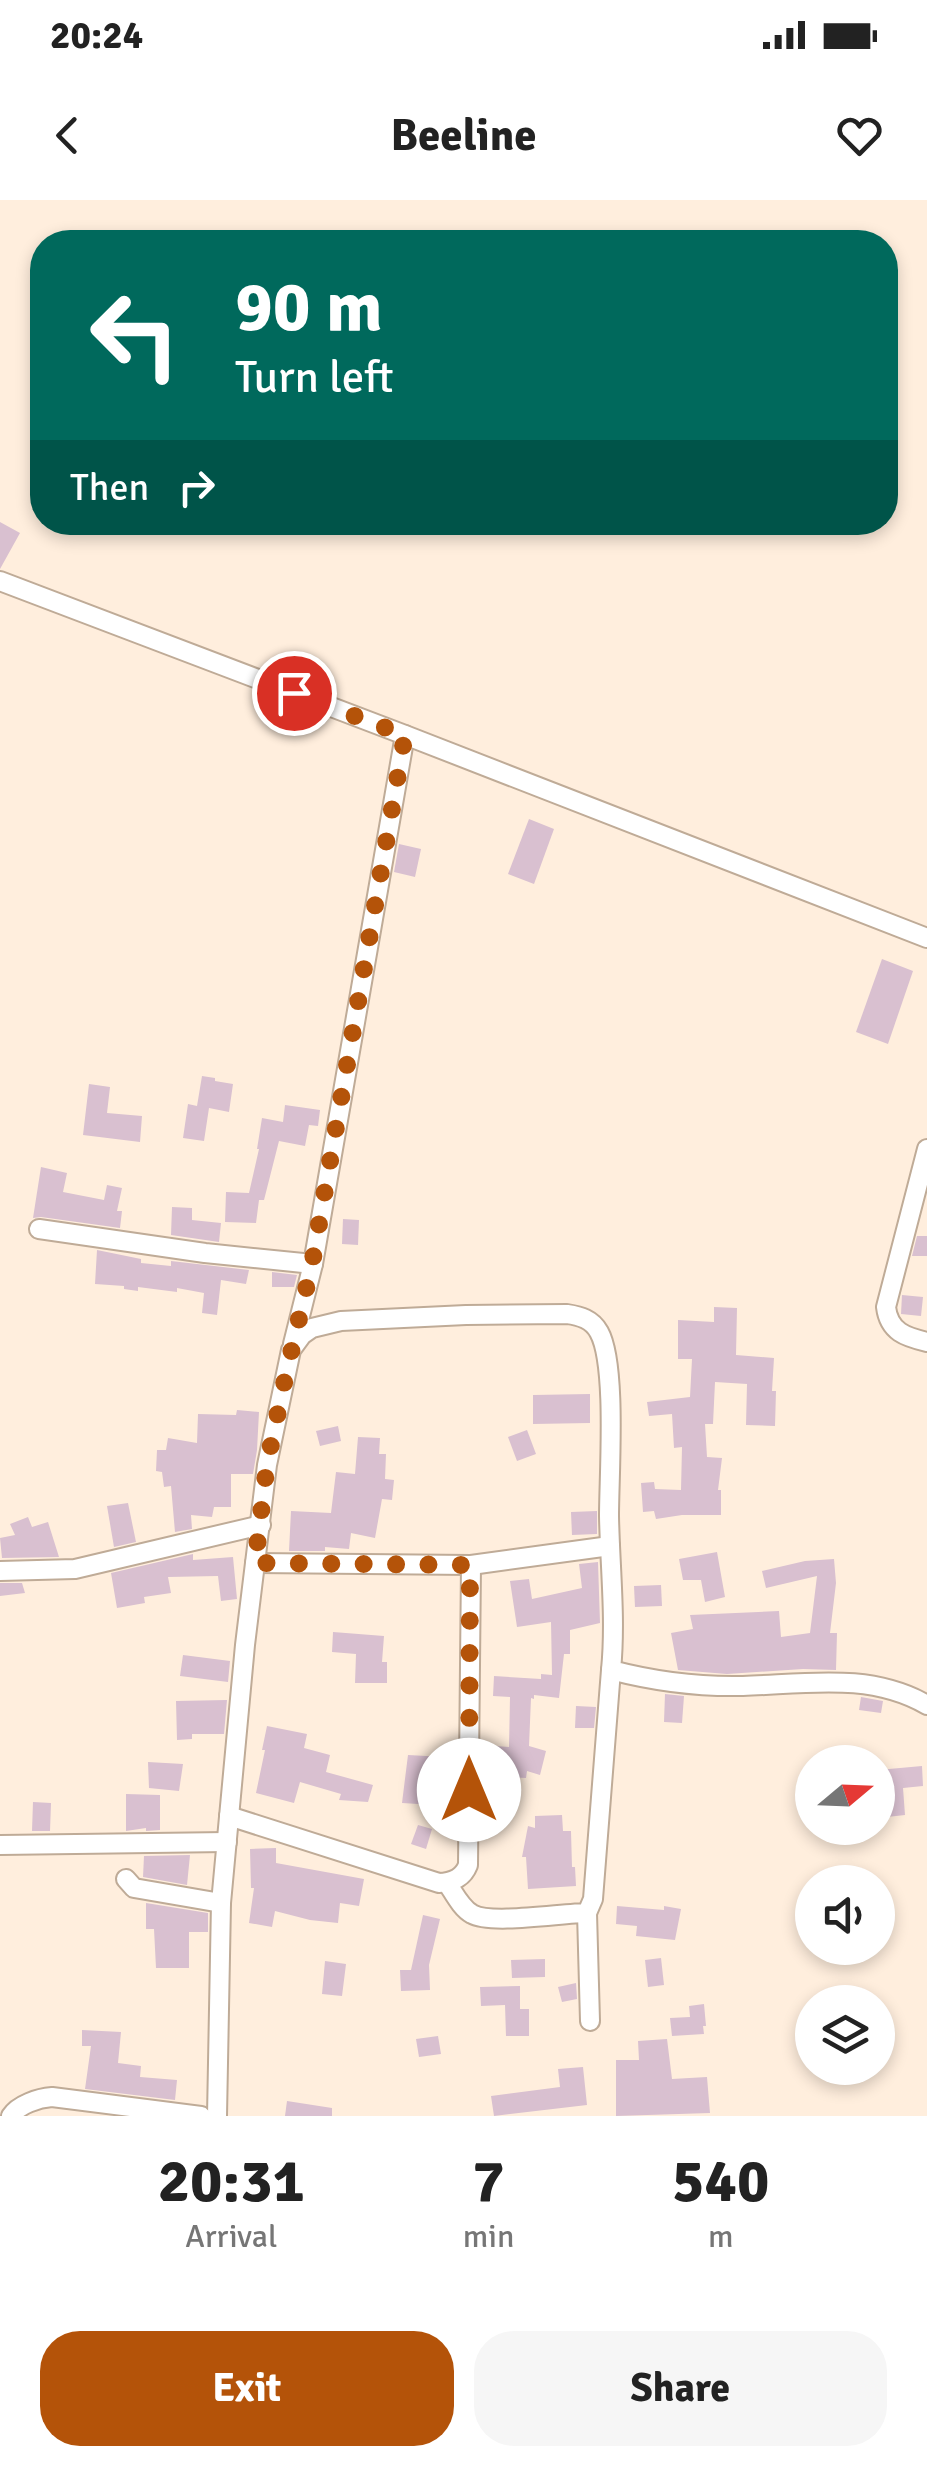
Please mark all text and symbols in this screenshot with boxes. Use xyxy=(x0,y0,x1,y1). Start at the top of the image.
text: 20:24 xyxy=(50,12,143,59)
icon: back xyxy=(40,108,95,163)
text: Beeline xyxy=(390,108,537,163)
icon: heart xyxy=(832,108,887,163)
text: 90 m xyxy=(235,264,383,350)
icon: left xyxy=(70,270,200,400)
text: Turn left xyxy=(235,350,394,405)
icon: right xyxy=(169,460,224,515)
text: Then xyxy=(70,464,149,511)
pin xyxy=(252,651,337,736)
icon: arrive xyxy=(267,666,322,721)
position arrow xyxy=(417,1738,521,1842)
north arrow xyxy=(795,1745,895,1845)
map controls xyxy=(795,1745,895,2085)
button: sound xyxy=(795,1865,895,1965)
button: layers xyxy=(795,1985,895,2085)
text: 20:31 xyxy=(158,2145,305,2219)
text: 7 xyxy=(472,2145,505,2219)
text: 540 xyxy=(672,2145,769,2219)
text: Arrival xyxy=(185,2217,277,2256)
text: min xyxy=(463,2217,514,2256)
text: m xyxy=(708,2217,733,2256)
button: Exit xyxy=(40,2331,454,2446)
button: Share xyxy=(474,2331,887,2446)

